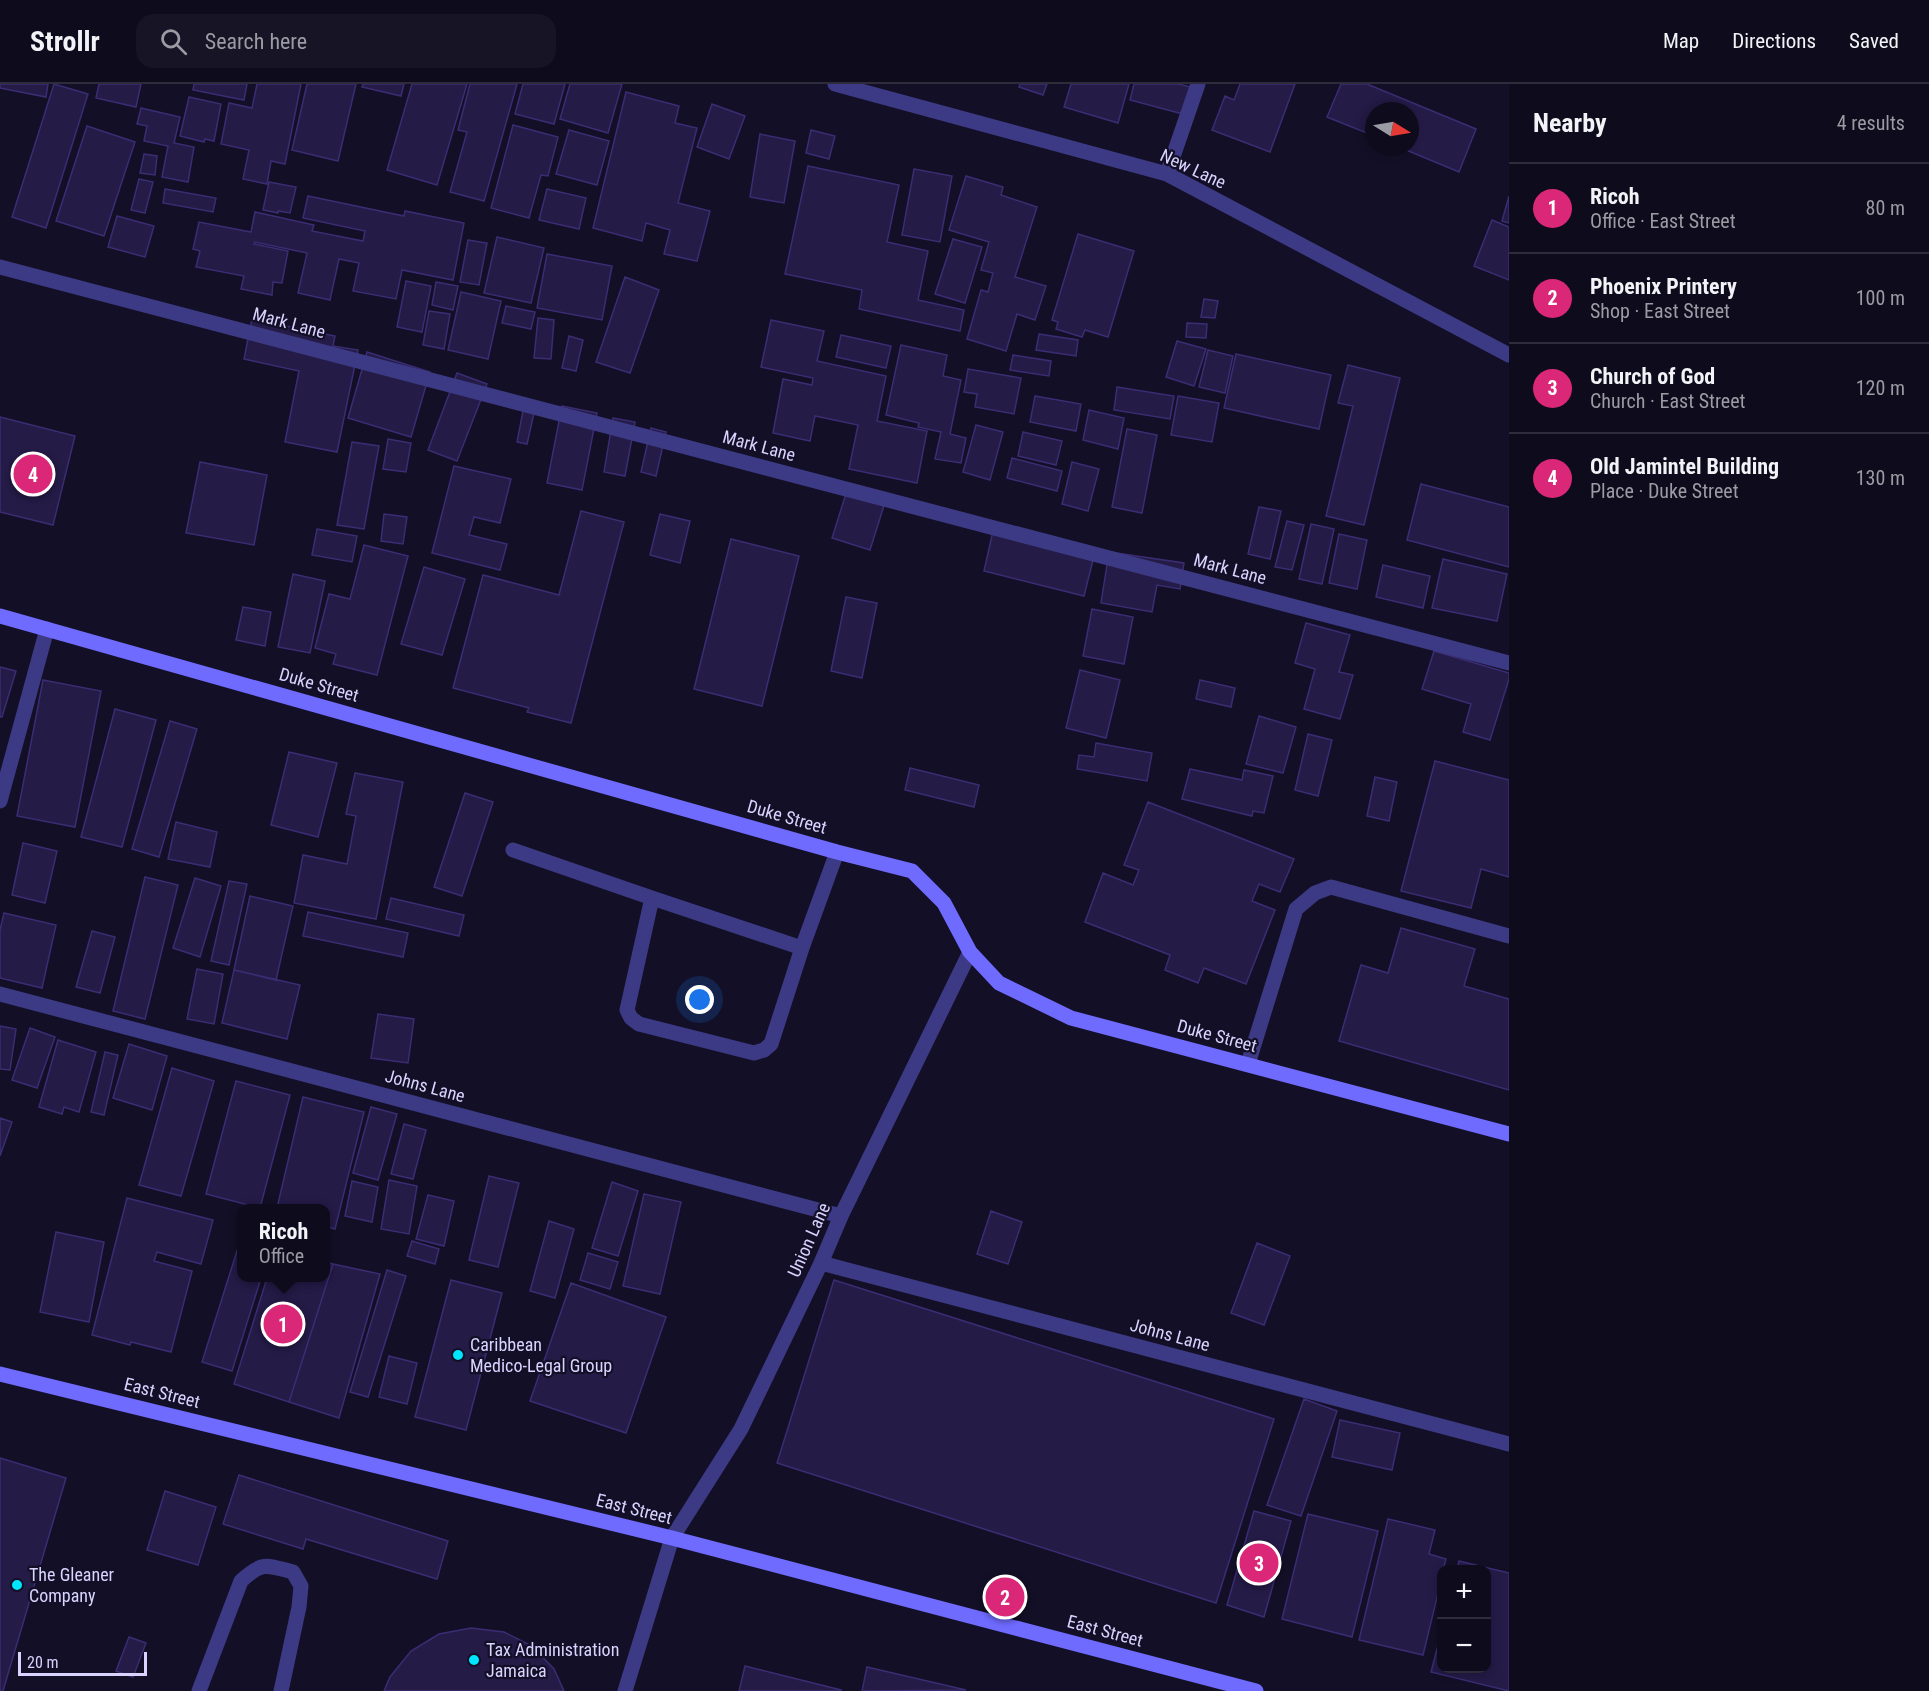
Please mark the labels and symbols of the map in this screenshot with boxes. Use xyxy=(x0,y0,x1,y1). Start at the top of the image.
north arrow xyxy=(1365,102,1419,156)
street label: New Lane xyxy=(1157,144,1229,193)
street label: Mark Lane xyxy=(251,303,328,342)
street label: Mark Lane xyxy=(721,426,798,465)
pin: 4 xyxy=(14,452,52,496)
street label: Mark Lane xyxy=(1192,549,1269,588)
street label: Duke Street xyxy=(277,663,361,706)
street label: Duke Street xyxy=(745,795,829,838)
your location xyxy=(685,985,714,1014)
street label: Duke Street xyxy=(1175,1015,1259,1056)
street label: Johns Lane xyxy=(383,1065,467,1106)
street label: Union Lane xyxy=(783,1199,834,1280)
pin: 1 xyxy=(264,1302,302,1346)
street label: Johns Lane xyxy=(1128,1314,1212,1355)
place label: Caribbean Medico-Legal Group xyxy=(470,1334,612,1376)
marker: Caribbean Medico-Legal Group xyxy=(451,1348,465,1362)
street label: East Street xyxy=(122,1373,202,1412)
street label: East Street xyxy=(594,1489,674,1528)
pin: 3 xyxy=(1240,1540,1278,1586)
place label: The Gleaner Company xyxy=(29,1564,115,1606)
pin: 2 xyxy=(986,1574,1024,1620)
marker: The Gleaner Company xyxy=(10,1578,24,1592)
street label: East Street xyxy=(1065,1610,1145,1651)
place label: Tax Administration Jamaica xyxy=(486,1639,619,1681)
scale bar xyxy=(18,1649,147,1676)
marker: Tax Administration Jamaica xyxy=(467,1653,481,1667)

